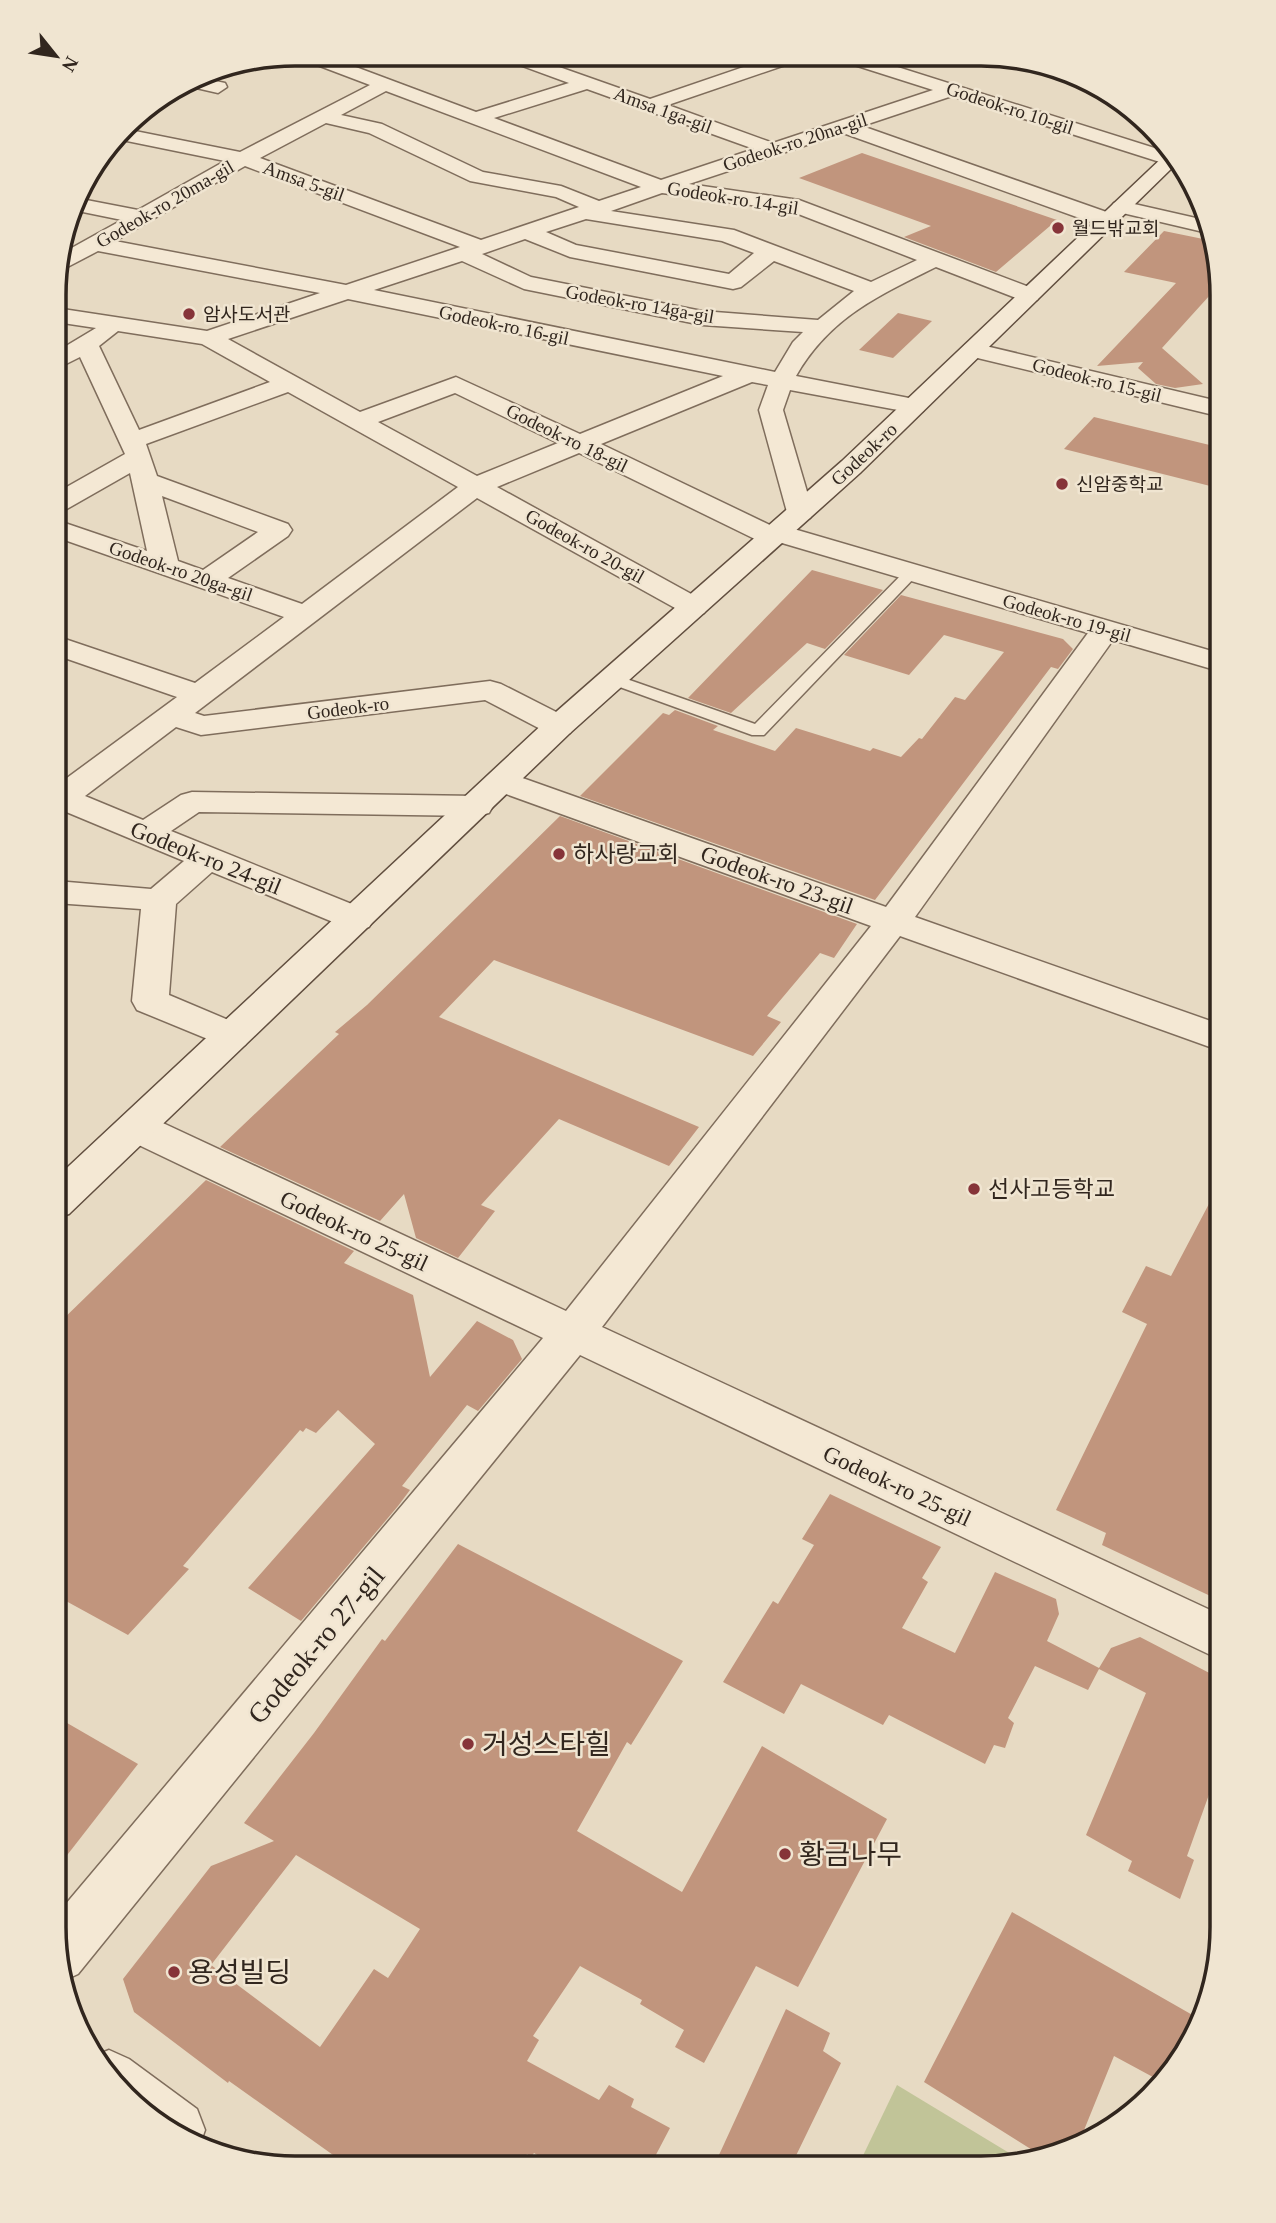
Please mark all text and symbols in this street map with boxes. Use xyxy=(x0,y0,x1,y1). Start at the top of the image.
north arrow xyxy=(21,21,91,91)
text: N xyxy=(58,53,83,76)
street label: Godeok-ro 10-gil xyxy=(944,78,1076,138)
street label: Amsa 1ga-gil xyxy=(611,83,715,137)
street label: Godeok-ro 20na-gil xyxy=(720,109,870,175)
street label: Godeok-ro 20ma-gil xyxy=(92,156,238,252)
street label: Amsa 5-gil xyxy=(260,157,348,205)
street label: Godeok-ro 14-gil xyxy=(666,177,800,219)
place label: 월드밖교회 xyxy=(1072,218,1159,239)
marker: 월드밖교회 xyxy=(1050,220,1066,236)
street label: Godeok-ro 14ga-gil xyxy=(564,281,716,327)
street label: Godeok-ro 16-gil xyxy=(437,301,571,349)
place label: 암사도서관 xyxy=(203,304,290,325)
marker: 암사도서관 xyxy=(181,306,197,322)
street label: Godeok-ro 15-gil xyxy=(1030,354,1164,406)
street label: Godeok-ro 18-gil xyxy=(503,400,631,476)
street label: Godeok-ro xyxy=(827,418,901,490)
place label: 신암중학교 xyxy=(1076,474,1163,495)
marker: 신암중학교 xyxy=(1054,476,1070,492)
street label: Godeok-ro 20-gil xyxy=(522,505,648,587)
street label: Godeok-ro 20ga-gil xyxy=(106,537,256,605)
street label: Godeok-ro 19-gil xyxy=(1000,590,1134,646)
street label: Godeok-ro xyxy=(306,693,390,723)
street label: Godeok-ro 24-gil xyxy=(127,816,285,900)
street label: Godeok-ro 23-gil xyxy=(697,841,857,919)
place label: 하사랑교회 xyxy=(573,842,679,867)
marker: 하사랑교회 xyxy=(551,846,567,862)
place label: 선사고등학교 xyxy=(988,1177,1115,1202)
marker: 선사고등학교 xyxy=(966,1181,982,1197)
street label: Godeok-ro 25-gil xyxy=(276,1186,432,1276)
street label: Godeok-ro 25-gil xyxy=(819,1441,975,1531)
street label: Godeok-ro 27-gil xyxy=(241,1560,391,1730)
place label: 거성스타힐 xyxy=(482,1729,611,1760)
marker: 거성스타힐 xyxy=(460,1736,476,1752)
place label: 황금나무 xyxy=(799,1839,902,1870)
marker: 황금나무 xyxy=(777,1846,793,1862)
place label: 용성빌딩 xyxy=(188,1957,291,1988)
marker: 용성빌딩 xyxy=(166,1964,182,1980)

